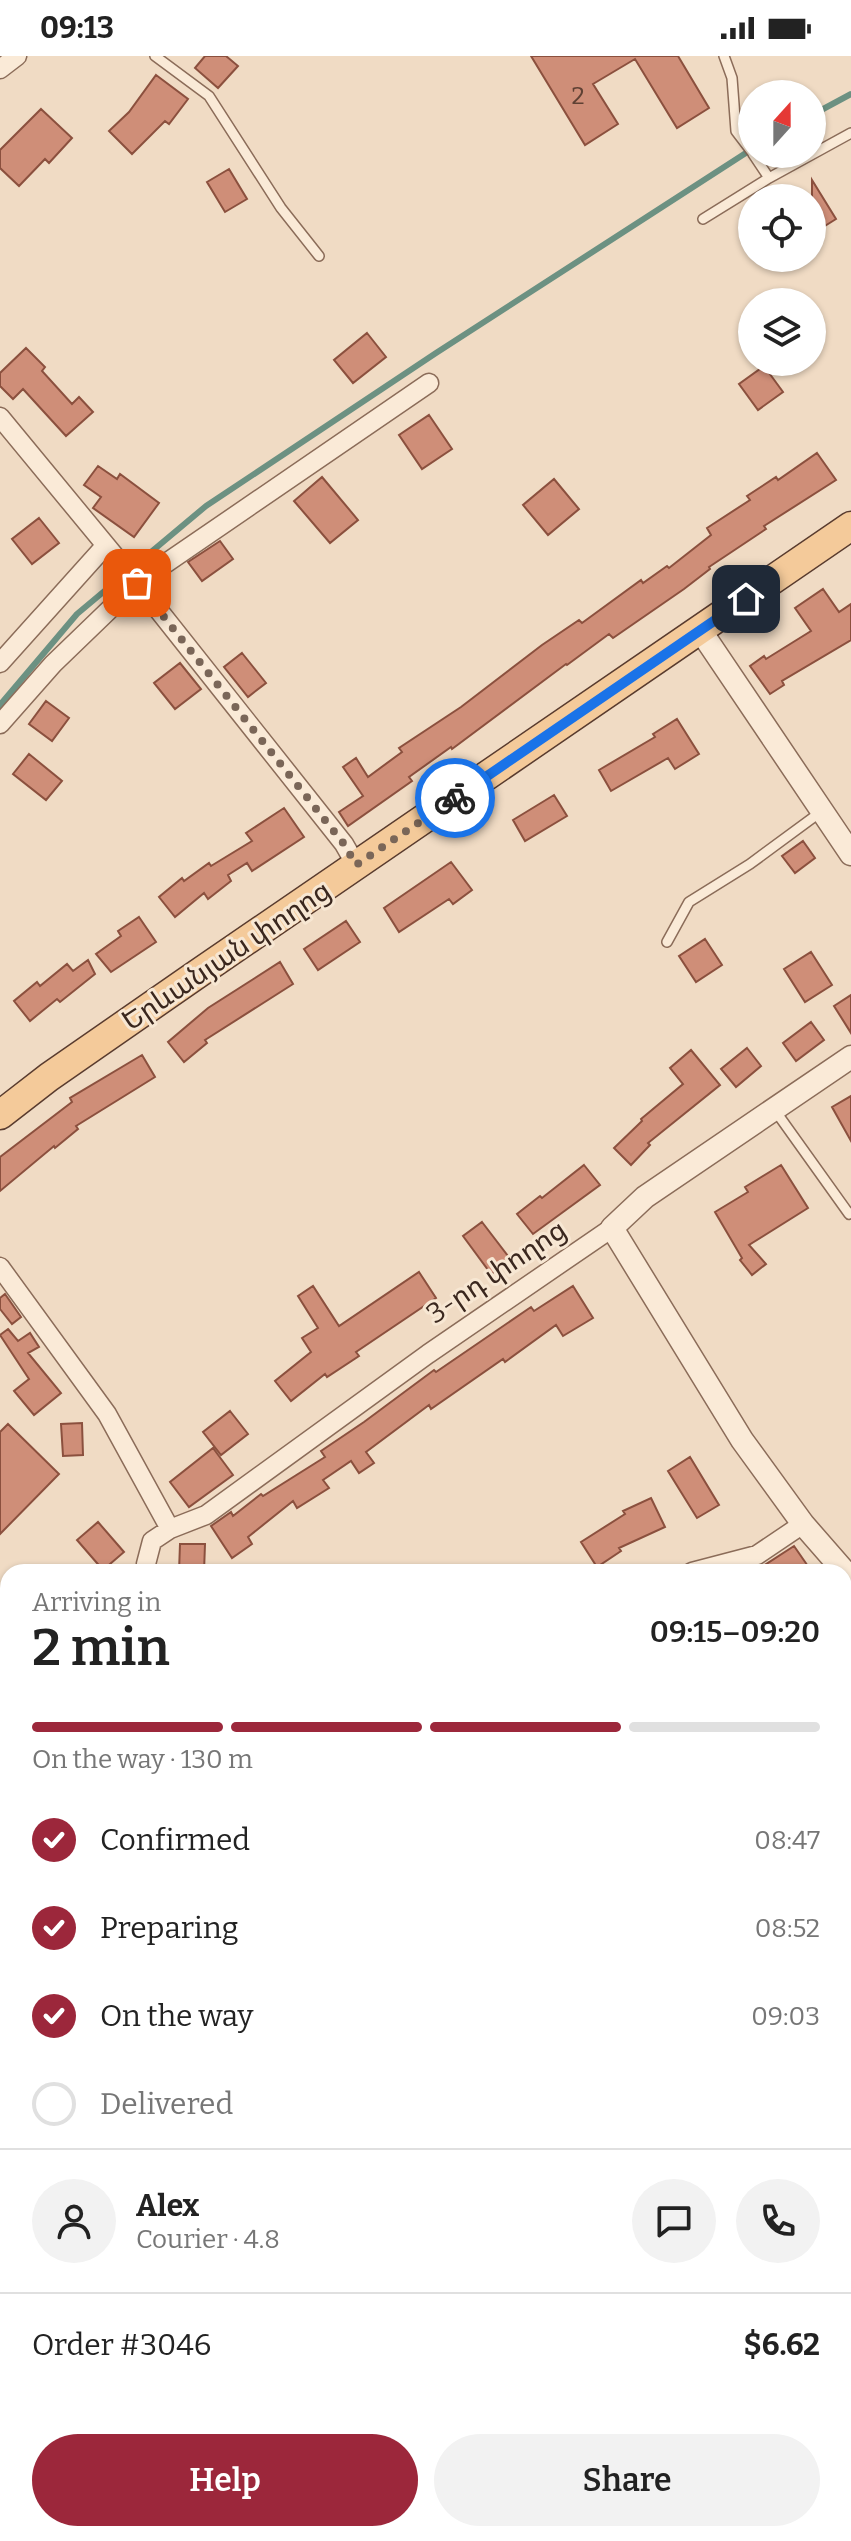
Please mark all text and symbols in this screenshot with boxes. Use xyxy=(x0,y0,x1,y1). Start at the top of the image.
text: 09:13 xyxy=(40,10,114,46)
north arrow xyxy=(738,80,826,168)
map controls xyxy=(738,80,826,376)
house number: 2 xyxy=(571,82,585,110)
button: locate xyxy=(738,184,826,272)
button: layers xyxy=(738,288,826,376)
pin xyxy=(103,549,171,617)
icon: bag xyxy=(115,561,159,605)
pin xyxy=(712,565,780,633)
icon: home xyxy=(724,577,768,621)
courier xyxy=(415,758,495,838)
icon: bike xyxy=(433,776,477,820)
street label: Երևանյան փողոց xyxy=(116,873,337,1037)
street label: 3-րդ փողոց xyxy=(420,1213,572,1330)
text: Arriving in xyxy=(32,1587,161,1618)
text: 09:15–09:20 xyxy=(650,1614,820,1650)
text: 2 min xyxy=(32,1616,170,1679)
text: On the way · 130 m xyxy=(32,1744,253,1775)
icon: check xyxy=(32,1818,76,1862)
text: Confirmed xyxy=(100,1822,250,1858)
text: 08:47 xyxy=(754,1825,820,1856)
icon: check xyxy=(32,1906,76,1950)
text: Preparing xyxy=(100,1910,238,1946)
text: 08:52 xyxy=(755,1913,820,1944)
icon: check xyxy=(32,1994,76,2038)
text: On the way xyxy=(100,1998,253,2034)
text: 09:03 xyxy=(751,2001,820,2032)
text: Delivered xyxy=(100,2086,233,2122)
button: person xyxy=(32,2179,116,2263)
button: chat xyxy=(632,2179,716,2263)
button: phone xyxy=(736,2179,820,2263)
text: Alex xyxy=(136,2188,199,2224)
text: Courier · 4.8 xyxy=(136,2224,280,2255)
text: Order #3046 xyxy=(32,2327,211,2363)
text: $6.62 xyxy=(743,2327,820,2363)
button: Help xyxy=(32,2434,418,2526)
button: Share xyxy=(434,2434,820,2526)

